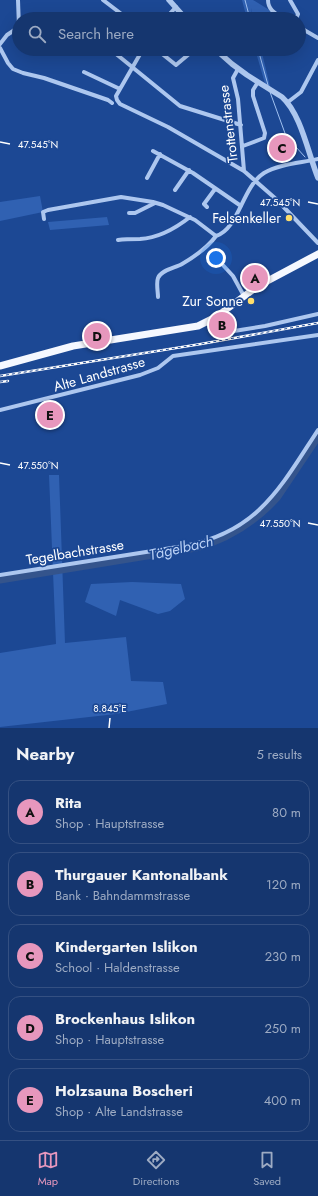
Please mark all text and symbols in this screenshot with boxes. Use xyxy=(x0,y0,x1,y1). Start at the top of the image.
search box xyxy=(12,12,306,56)
icon: search xyxy=(26,23,48,45)
text: Search here xyxy=(58,23,134,45)
street label: Trottenstrasse xyxy=(213,84,243,164)
pin: C xyxy=(269,133,295,163)
text: 47.545°N xyxy=(18,137,58,152)
text: 47.545°N xyxy=(260,195,300,210)
place label: Felsenkeller xyxy=(212,208,281,228)
marker: Felsenkeller xyxy=(284,213,294,223)
your location xyxy=(206,248,226,268)
pin: A xyxy=(242,263,268,293)
place label: Zur Sonne xyxy=(182,291,243,311)
marker: Zur Sonne xyxy=(246,296,256,306)
pin: B xyxy=(209,310,235,340)
pin: D xyxy=(84,321,110,351)
street label: Alte Landstrasse xyxy=(51,351,147,397)
pin: E xyxy=(37,400,63,430)
text: 47.550°N xyxy=(18,458,58,473)
text: 47.550°N xyxy=(260,516,300,531)
water label: Tägelbach xyxy=(147,530,215,566)
street label: Tegelbachstrasse xyxy=(25,534,125,570)
text: 8.845°E xyxy=(93,701,127,716)
text: Nearby xyxy=(16,742,74,766)
text: 5 results xyxy=(256,745,302,764)
text: Rita xyxy=(55,792,82,814)
text: A xyxy=(25,803,35,822)
text: 80 m xyxy=(272,803,301,822)
text: Shop · Hauptstrasse xyxy=(55,814,164,833)
text: Thurgauer Kantonalbank xyxy=(55,864,228,886)
text: B xyxy=(26,875,34,894)
text: 120 m xyxy=(266,875,301,894)
text: Bank · Bahndammstrasse xyxy=(55,886,190,905)
text: Kindergarten Islikon xyxy=(55,936,198,958)
text: C xyxy=(25,947,35,966)
text: 230 m xyxy=(265,947,301,966)
text: School · Haldenstrasse xyxy=(55,958,180,977)
text: Brockenhaus Islikon xyxy=(55,1008,195,1030)
text: D xyxy=(25,1019,35,1038)
text: 250 m xyxy=(264,1019,301,1038)
text: Shop · Hauptstrasse xyxy=(55,1030,164,1049)
text: Holzsauna Boscheri xyxy=(55,1080,193,1102)
text: E xyxy=(26,1091,34,1110)
text: 400 m xyxy=(264,1091,301,1110)
text: Shop · Alte Landstrasse xyxy=(55,1102,183,1121)
tab: Map xyxy=(37,1149,59,1189)
tab: Directions xyxy=(133,1149,179,1189)
tab: Saved xyxy=(253,1149,281,1189)

